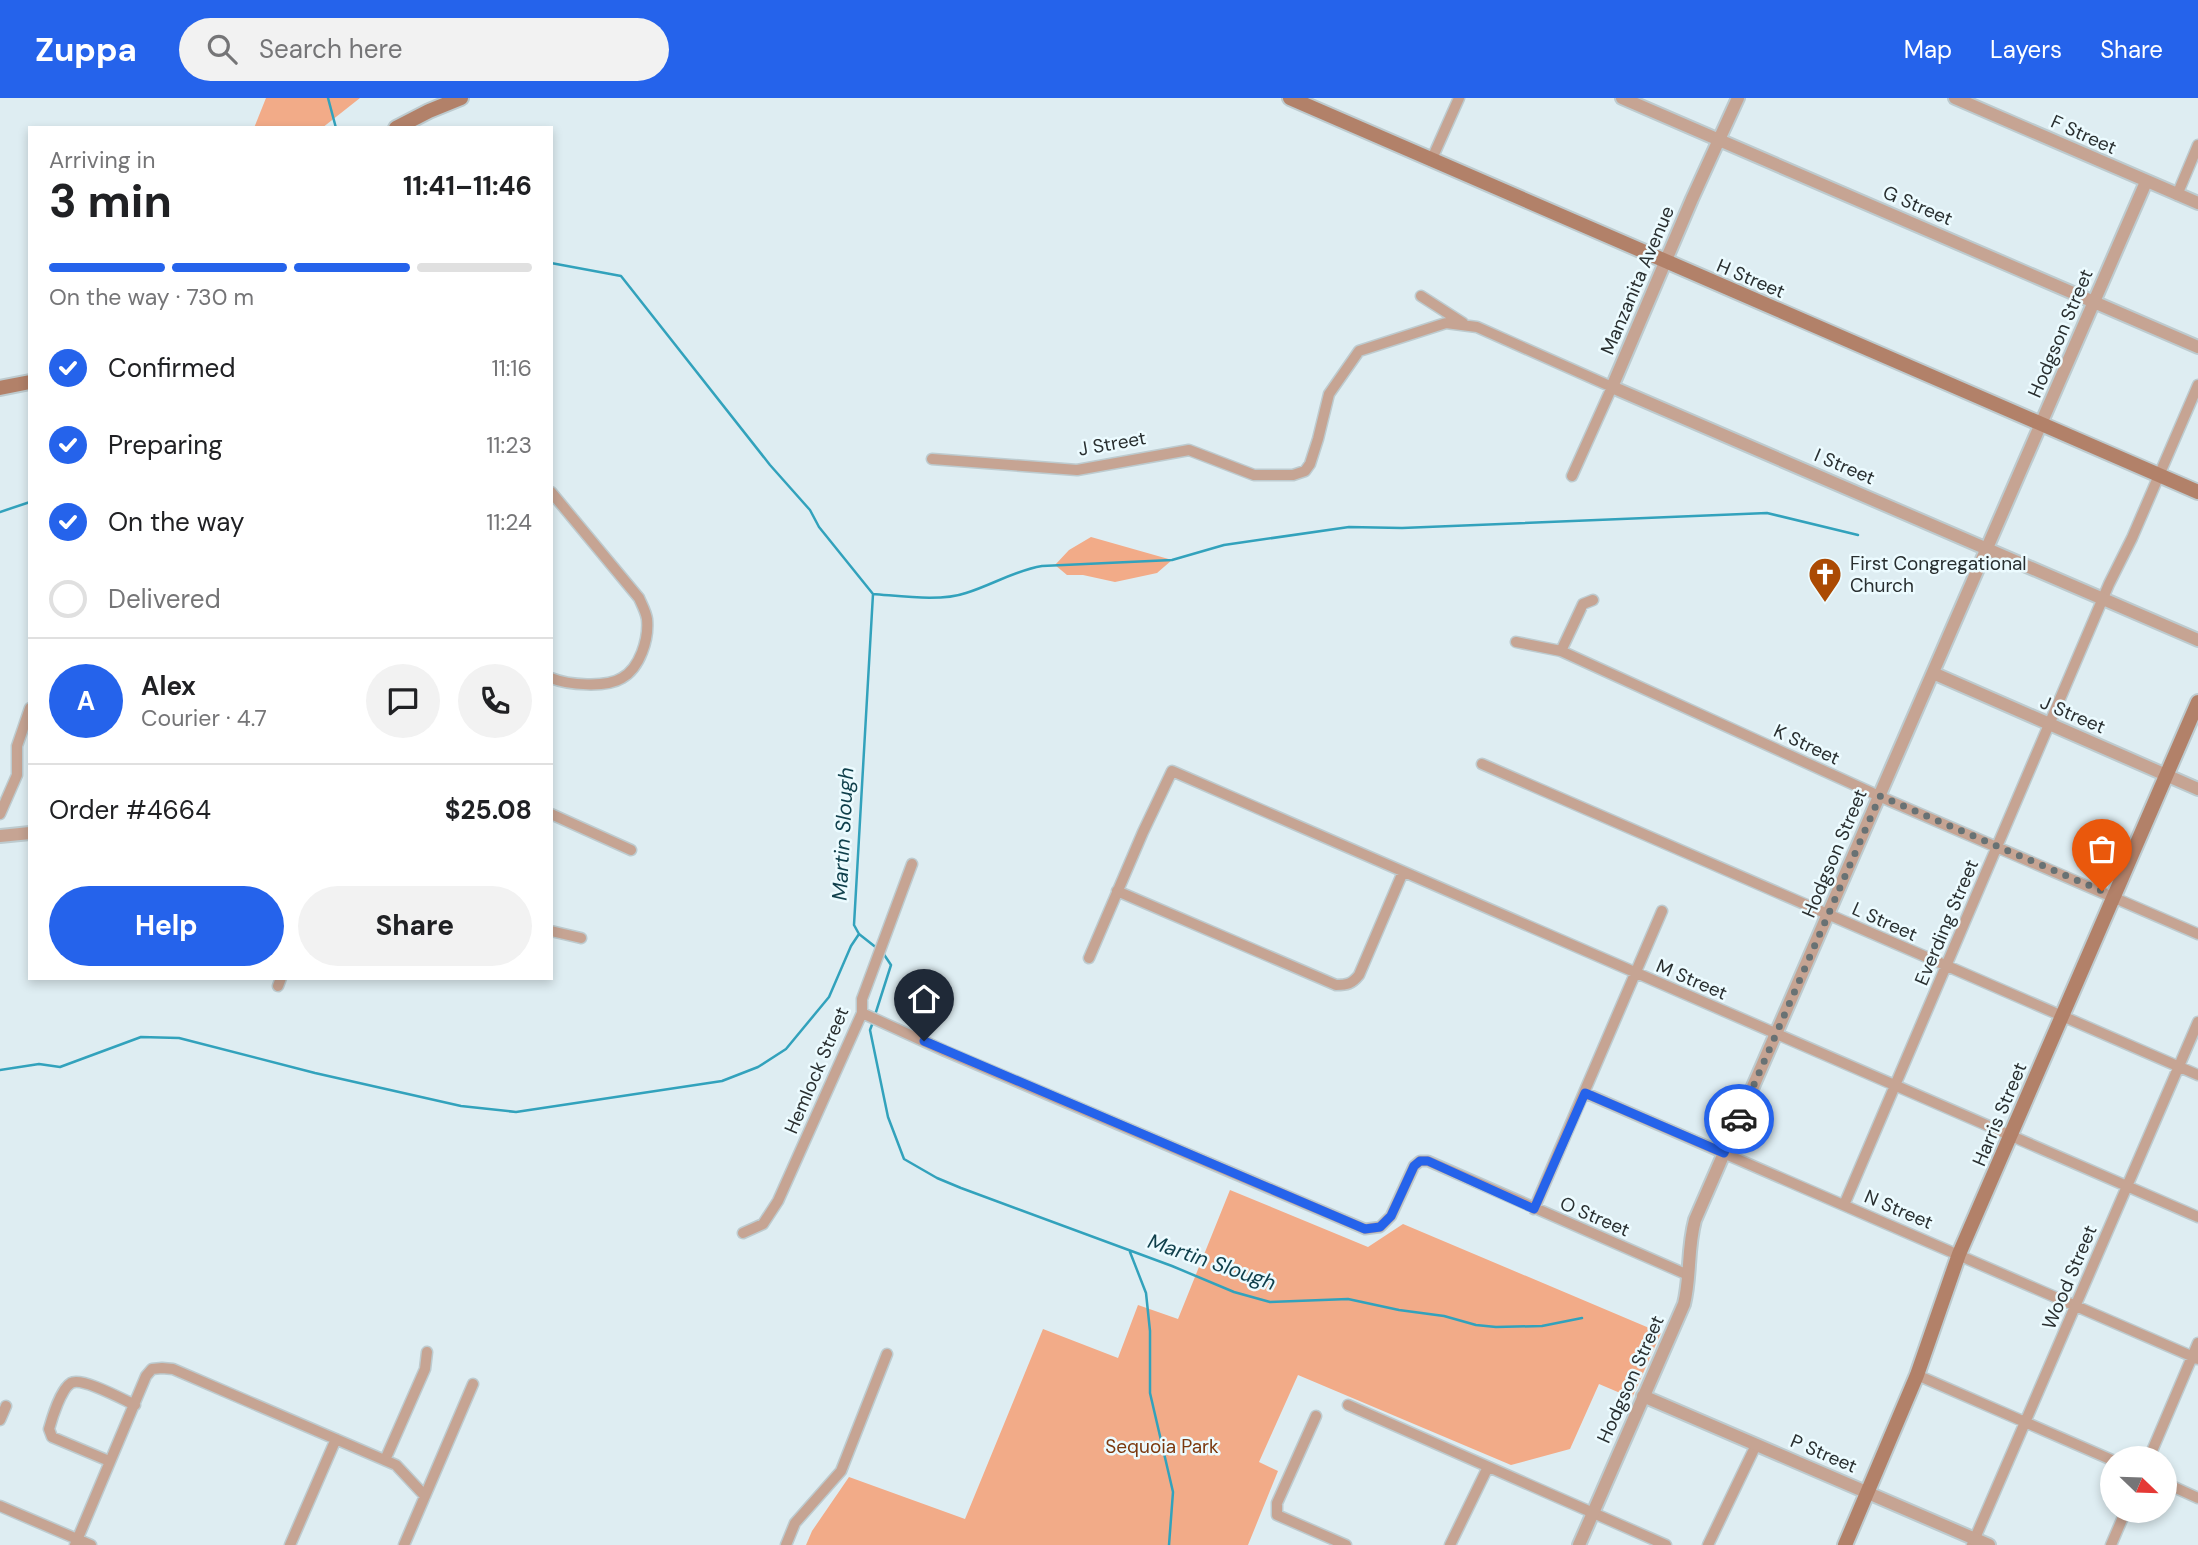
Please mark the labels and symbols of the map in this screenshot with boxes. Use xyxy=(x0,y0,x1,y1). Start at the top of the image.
street label: F Street xyxy=(2047,109,2120,160)
street label: G Street xyxy=(1879,180,1956,231)
street label: Manzanita Avenue xyxy=(1595,202,1680,358)
street label: H Street xyxy=(1713,253,1789,304)
street label: Hodgson Street xyxy=(2022,265,2099,401)
street label: J Street xyxy=(1076,425,1148,462)
street label: I Street xyxy=(1811,443,1879,490)
place label: First Congregational Church xyxy=(1850,551,2027,598)
church icon: First Congregational Church xyxy=(1806,555,1844,604)
street label: J Street xyxy=(2036,690,2109,739)
street label: K Street xyxy=(1770,718,1844,771)
water label: Martin Slough xyxy=(826,767,860,901)
street label: Hodgson Street xyxy=(1796,785,1873,921)
pin xyxy=(2072,819,2132,891)
street label: Everding Street xyxy=(1909,855,1984,989)
street label: L Street xyxy=(1848,896,1921,947)
street label: M Street xyxy=(1652,953,1731,1006)
pin xyxy=(894,969,954,1041)
street label: Hemlock Street xyxy=(778,1003,854,1137)
street label: Harris Street xyxy=(1966,1059,2033,1170)
courier xyxy=(1704,1084,1774,1154)
street label: N Street xyxy=(1861,1184,1937,1235)
street label: O Street xyxy=(1556,1191,1634,1242)
street label: Wood Street xyxy=(2036,1221,2103,1333)
water label: Martin Slough xyxy=(1144,1227,1280,1297)
street label: Hodgson Street xyxy=(1591,1311,1670,1447)
street label: P Street xyxy=(1787,1428,1861,1479)
park label: Sequoia Park xyxy=(1105,1434,1219,1459)
north arrow xyxy=(2100,1446,2177,1522)

